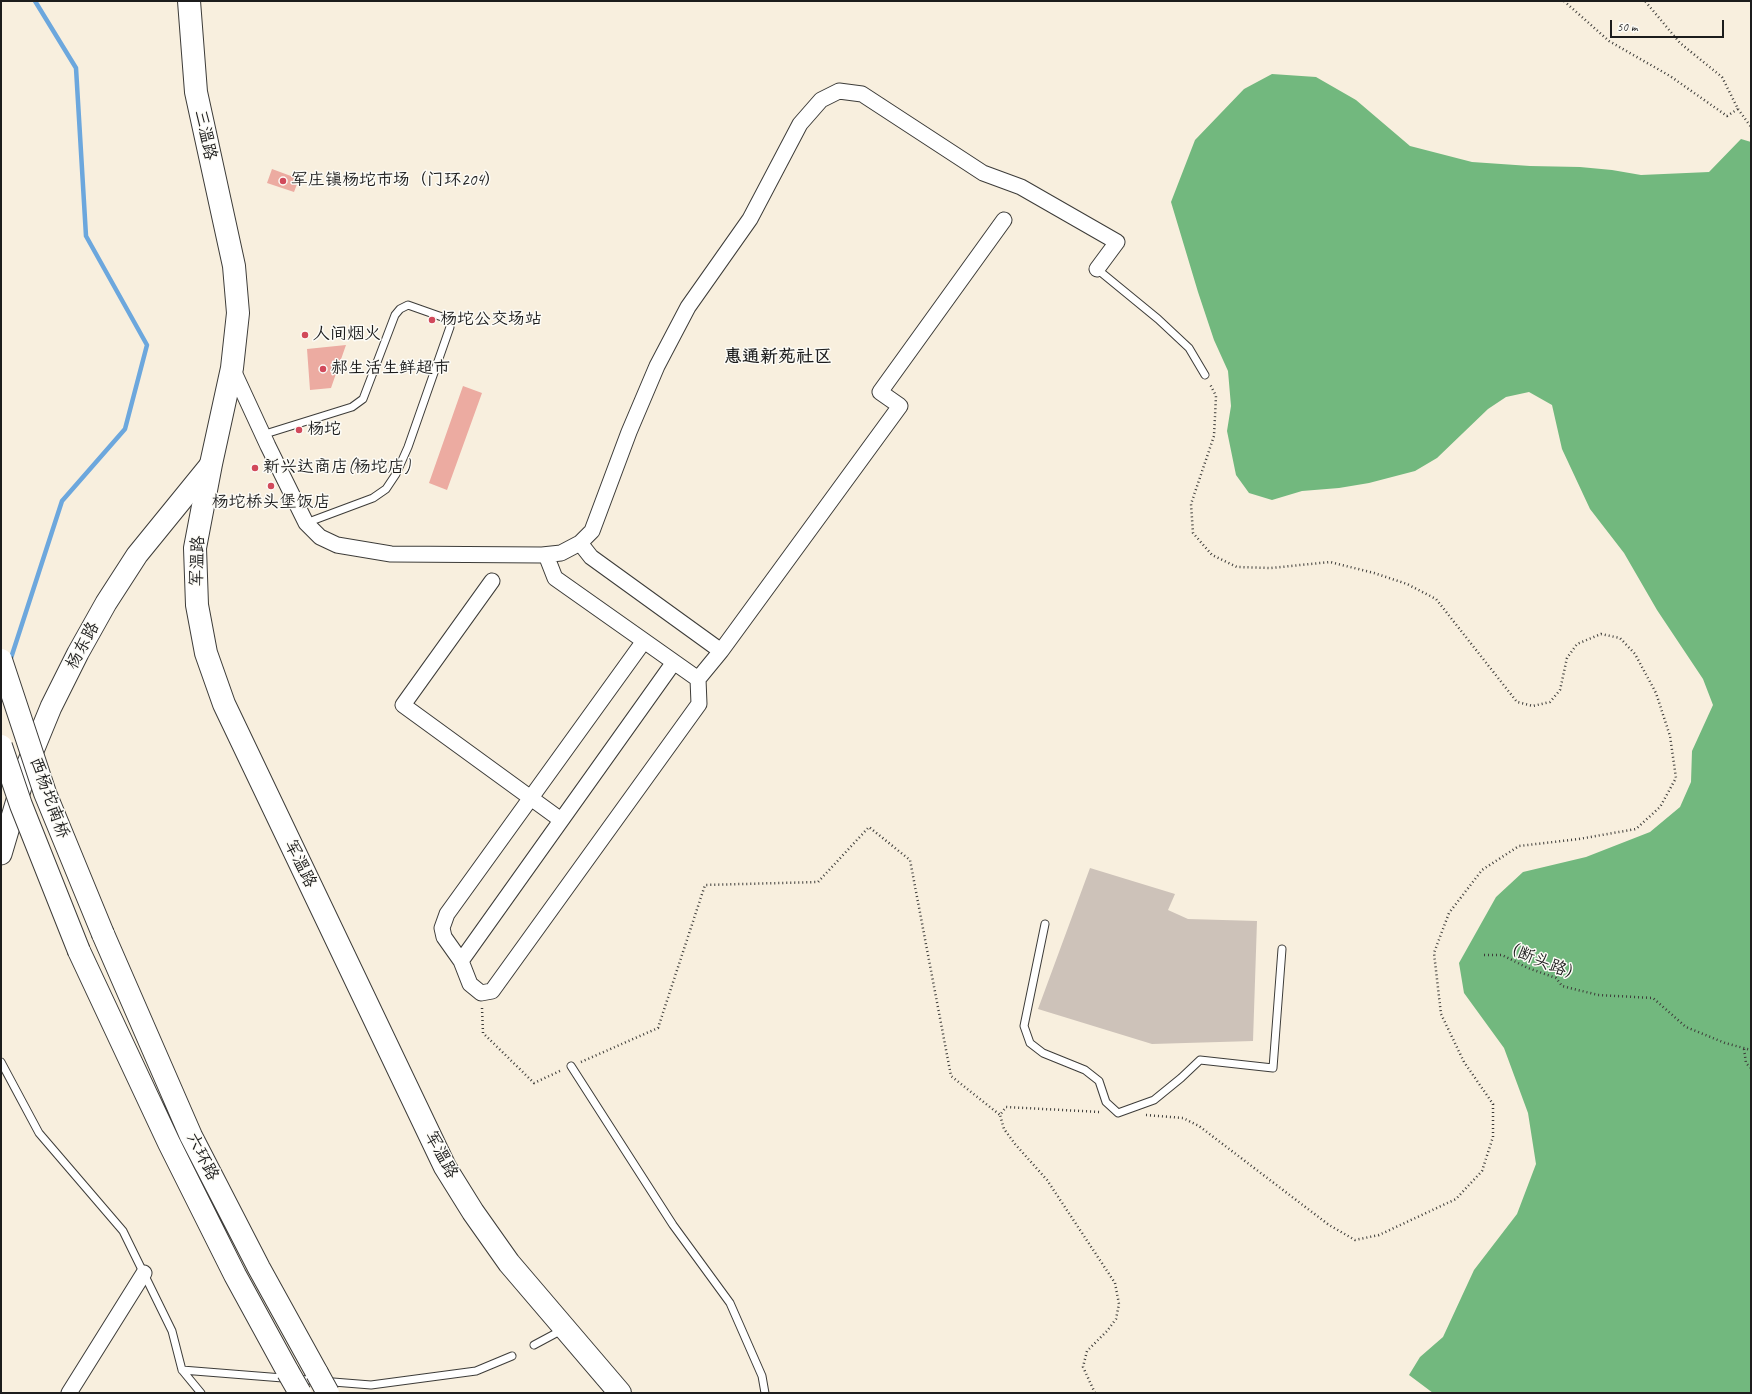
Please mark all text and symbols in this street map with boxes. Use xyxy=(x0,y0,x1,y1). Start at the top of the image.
scale bar xyxy=(1612,12,1726,38)
text: 50 m xyxy=(1617,19,1637,35)
street label: 三温路 xyxy=(190,108,220,162)
place label: 军庄镇杨坨市场（门环204） xyxy=(291,171,501,191)
marker: 军庄镇杨坨市场（门环204） xyxy=(278,176,288,186)
place label: 杨坨公交场站 xyxy=(440,310,542,330)
marker: 杨坨公交场站 xyxy=(427,315,437,325)
place label: 人间烟火 xyxy=(313,325,381,345)
marker: 人间烟火 xyxy=(300,330,310,340)
district label: 惠通新苑社区 xyxy=(724,346,832,368)
place label: 郝生活生鲜超市 xyxy=(331,359,450,379)
marker: 郝生活生鲜超市 xyxy=(318,364,328,374)
place label: 杨坨 xyxy=(307,420,341,440)
marker: 杨坨 xyxy=(294,425,304,435)
place label: 新兴达商店(杨坨店) xyxy=(263,458,410,478)
marker: 新兴达商店(杨坨店) xyxy=(250,463,260,473)
marker: 杨坨桥头堡饭店 xyxy=(266,481,276,491)
place label: 杨坨桥头堡饭店 xyxy=(212,493,330,513)
street label: 军温路 xyxy=(187,535,209,587)
street label: 杨东路 xyxy=(62,619,104,673)
street label: 西杨坨南桥 xyxy=(25,755,73,841)
street label: 军温路 xyxy=(280,837,320,891)
street label: （断头路） xyxy=(1499,937,1585,987)
street label: 军温路 xyxy=(420,1128,462,1182)
street label: 六环路 xyxy=(181,1130,223,1184)

